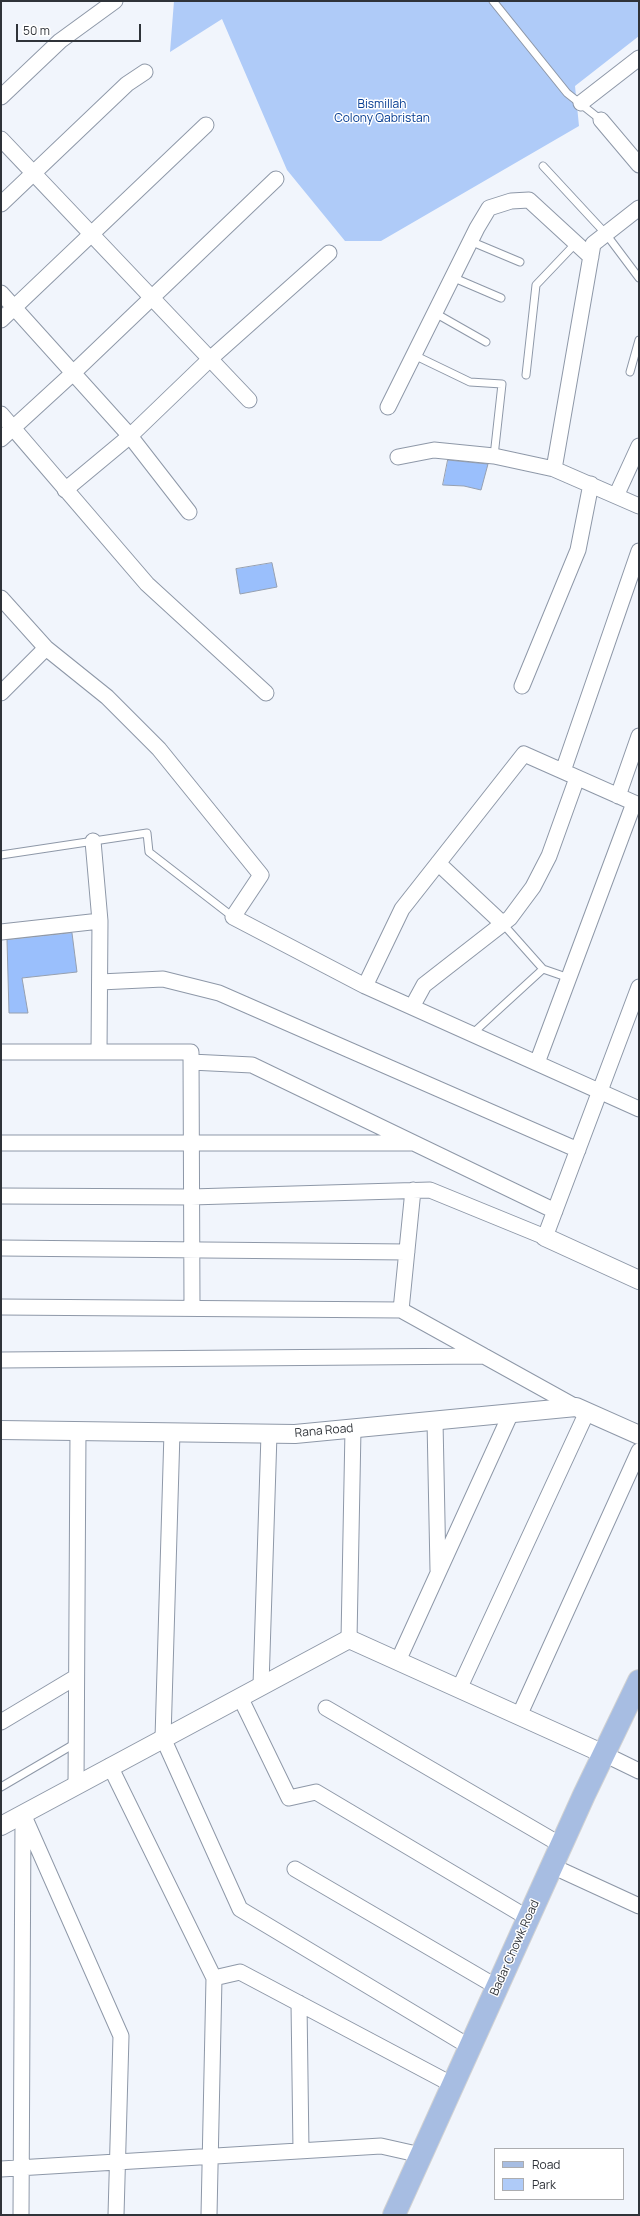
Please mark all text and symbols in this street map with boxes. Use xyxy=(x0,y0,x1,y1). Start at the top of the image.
scale bar xyxy=(18,16,143,42)
text: 50 m xyxy=(23,22,50,39)
park label: Bismillah Colony Qabristan xyxy=(334,98,430,126)
street label: Rana Road xyxy=(294,1421,354,1441)
street label: Badar Chowk Road xyxy=(487,1898,543,1998)
legend xyxy=(494,2148,624,2200)
text: Road xyxy=(532,2156,560,2173)
text: Park xyxy=(532,2176,556,2193)

